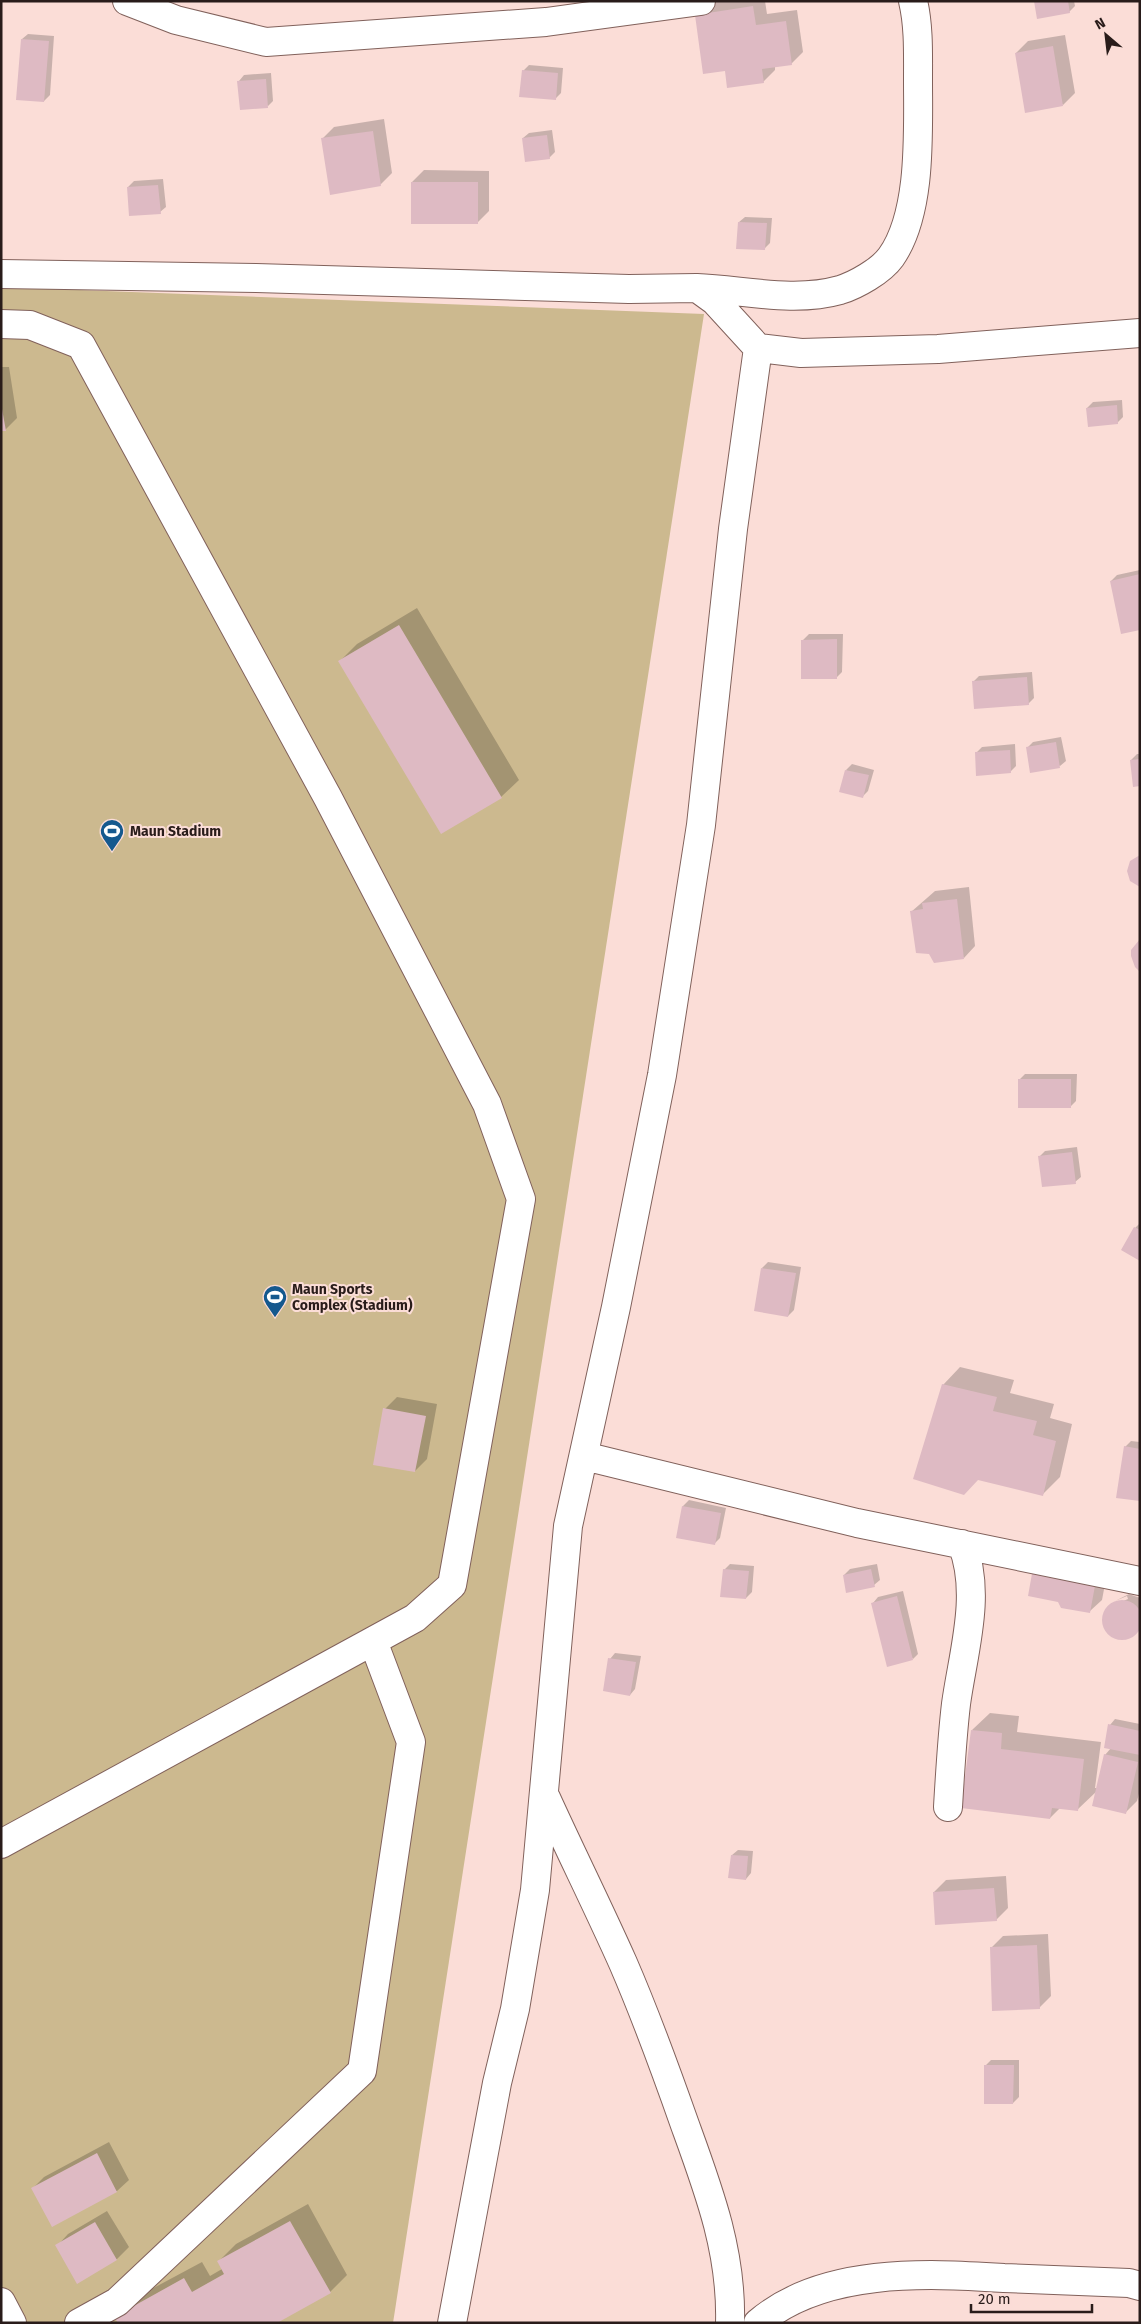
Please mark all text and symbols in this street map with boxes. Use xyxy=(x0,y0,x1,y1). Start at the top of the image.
north arrow xyxy=(1081,10,1131,60)
text: N xyxy=(1092,14,1108,34)
sports icon: Maun Stadium xyxy=(99,818,125,852)
place label: Maun Stadium xyxy=(130,823,221,840)
place label: Maun Sports Complex (Stadium) xyxy=(292,1281,413,1314)
sports icon: Maun Sports Complex (Stadium) xyxy=(262,1284,288,1318)
scale bar xyxy=(971,2282,1092,2314)
text: 20 m xyxy=(978,2290,1011,2308)

